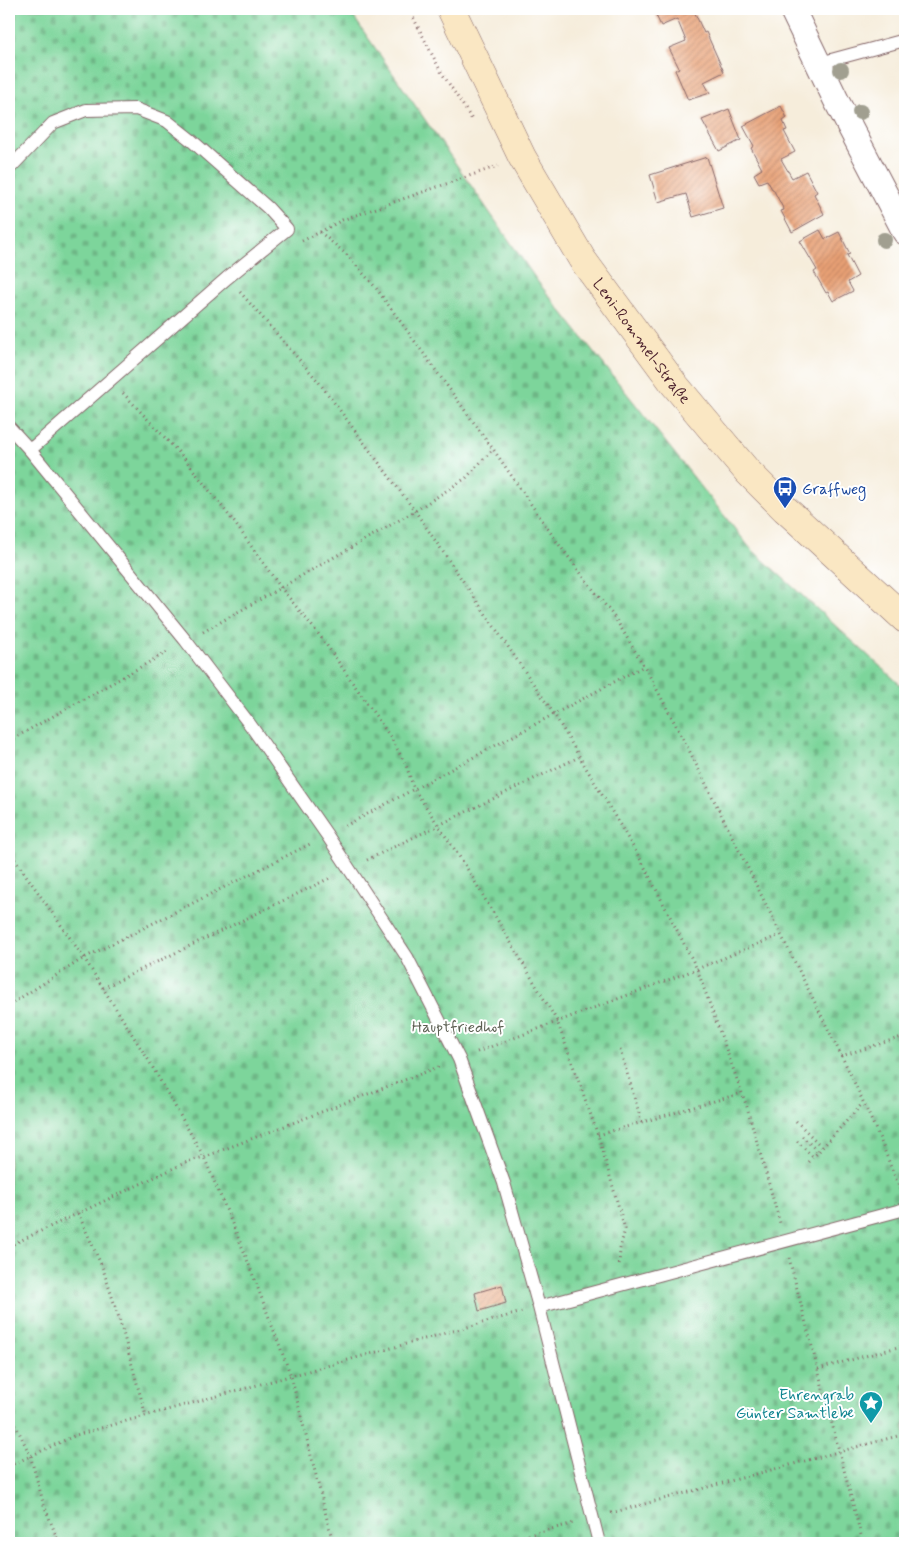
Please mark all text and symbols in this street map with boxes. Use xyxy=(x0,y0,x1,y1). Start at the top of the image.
street label: Leni-Rommel-Straße xyxy=(588,274,695,409)
bus stop icon: Graffweg xyxy=(772,475,798,509)
place label: Graffweg xyxy=(802,479,866,501)
park label: Hauptfriedhof xyxy=(412,1017,504,1038)
place label: Ehrengrab Günter Samtlebe xyxy=(736,1385,855,1424)
place icon: Ehrengrab Günter Samtlebe xyxy=(858,1390,884,1424)

